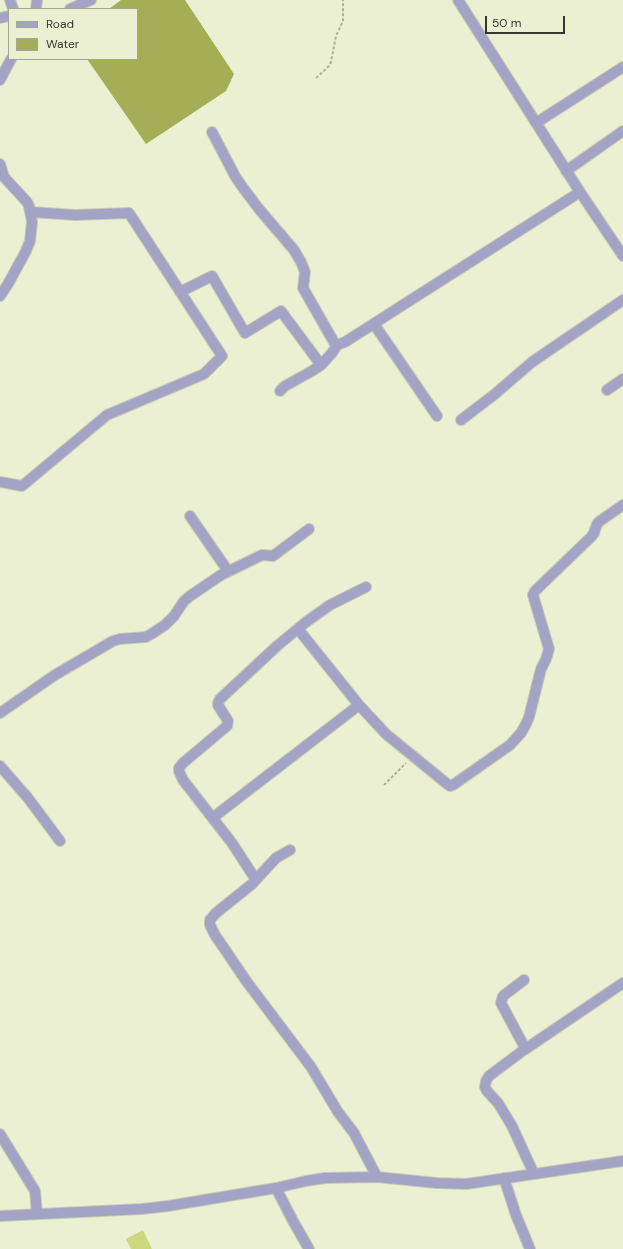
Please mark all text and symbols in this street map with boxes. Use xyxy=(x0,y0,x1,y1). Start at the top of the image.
legend xyxy=(8,8,138,60)
scale bar xyxy=(487,8,567,34)
text: 50 m xyxy=(492,15,521,31)
text: Road xyxy=(46,16,74,32)
text: Water xyxy=(46,36,79,52)

